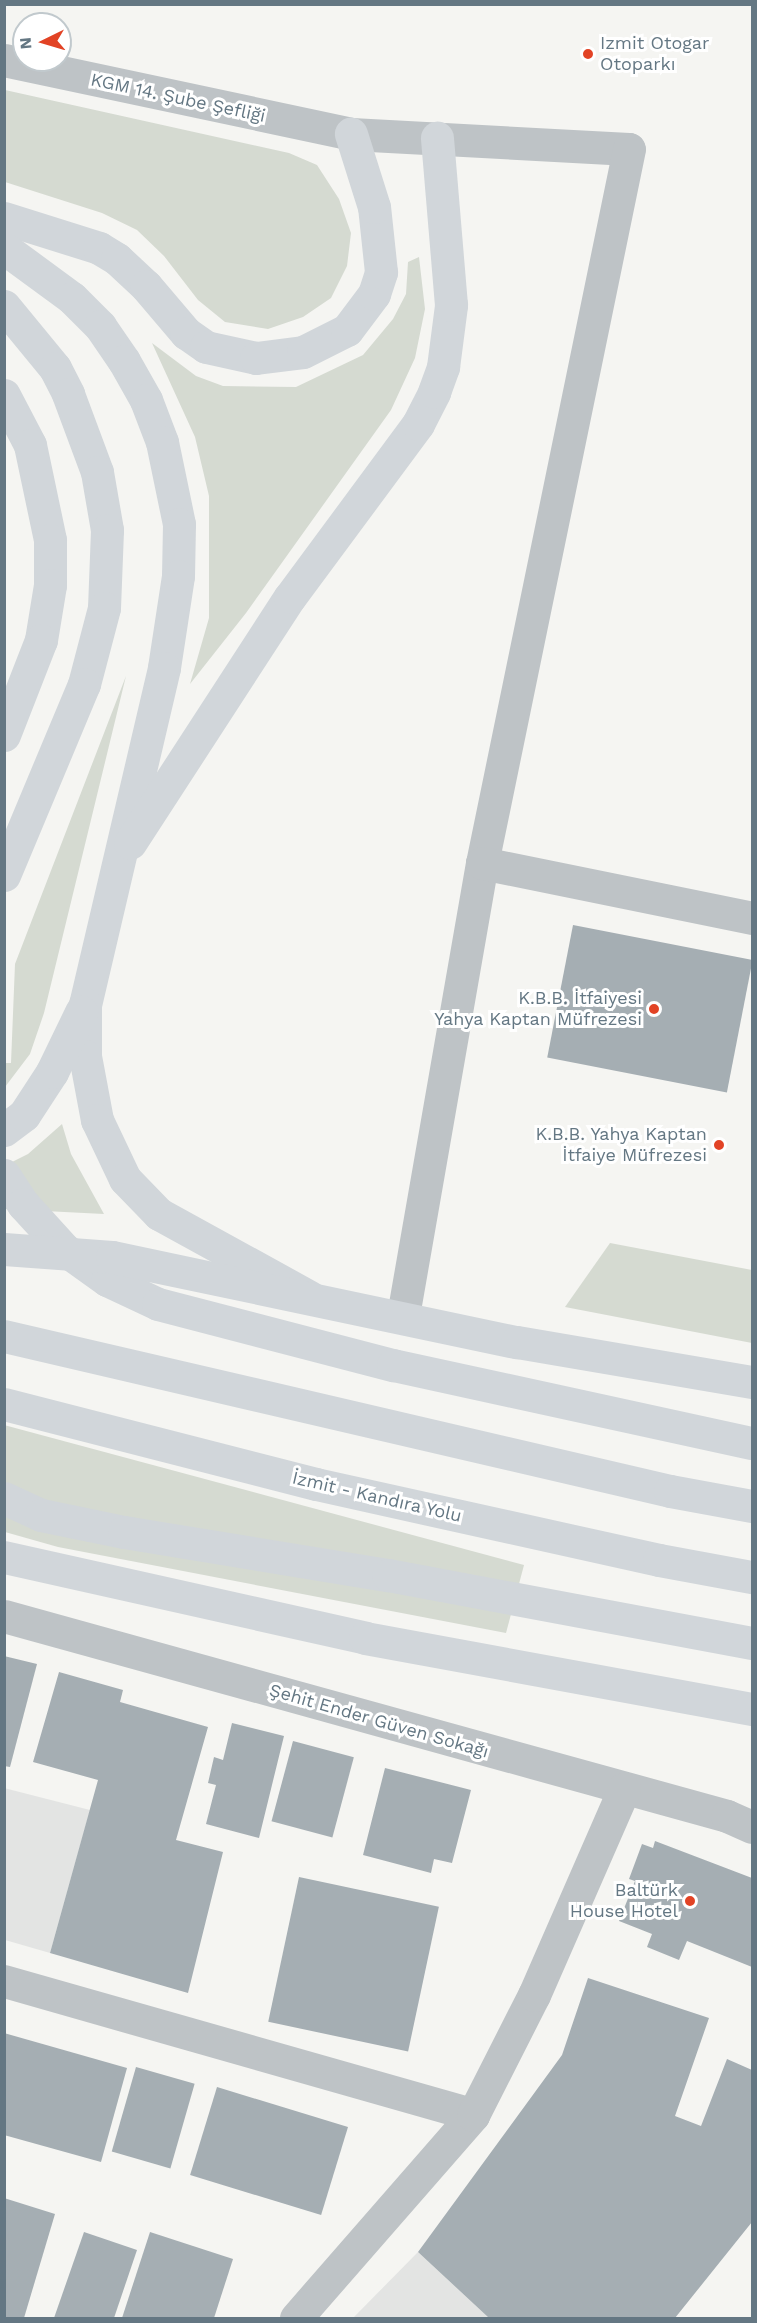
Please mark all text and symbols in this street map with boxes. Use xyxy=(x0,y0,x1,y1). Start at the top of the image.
north arrow xyxy=(12,12,72,72)
place label: Izmit Otogar Otoparkı xyxy=(600,33,709,76)
text: N xyxy=(16,37,36,50)
marker: Izmit Otogar Otoparkı xyxy=(581,47,595,61)
street label: KGM 14. Şube Şefliği xyxy=(88,69,268,127)
place label: K.B.B. İtfaiyesi Yahya Kaptan Müfrezesi xyxy=(434,988,642,1030)
marker: K.B.B. İtfaiyesi Yahya Kaptan Müfrezesi xyxy=(647,1002,661,1016)
place label: K.B.B. Yahya Kaptan İtfaiye Müfrezesi xyxy=(534,1124,707,1166)
marker: K.B.B. Yahya Kaptan İtfaiye Müfrezesi xyxy=(712,1138,726,1152)
street label: İzmit - Kandıra Yolu xyxy=(290,1467,464,1527)
street label: Şehit Ender Güven Sokağı xyxy=(267,1679,491,1763)
place label: Baltürk House Hotel xyxy=(570,1880,678,1922)
marker: Baltürk House Hotel xyxy=(683,1894,697,1908)

